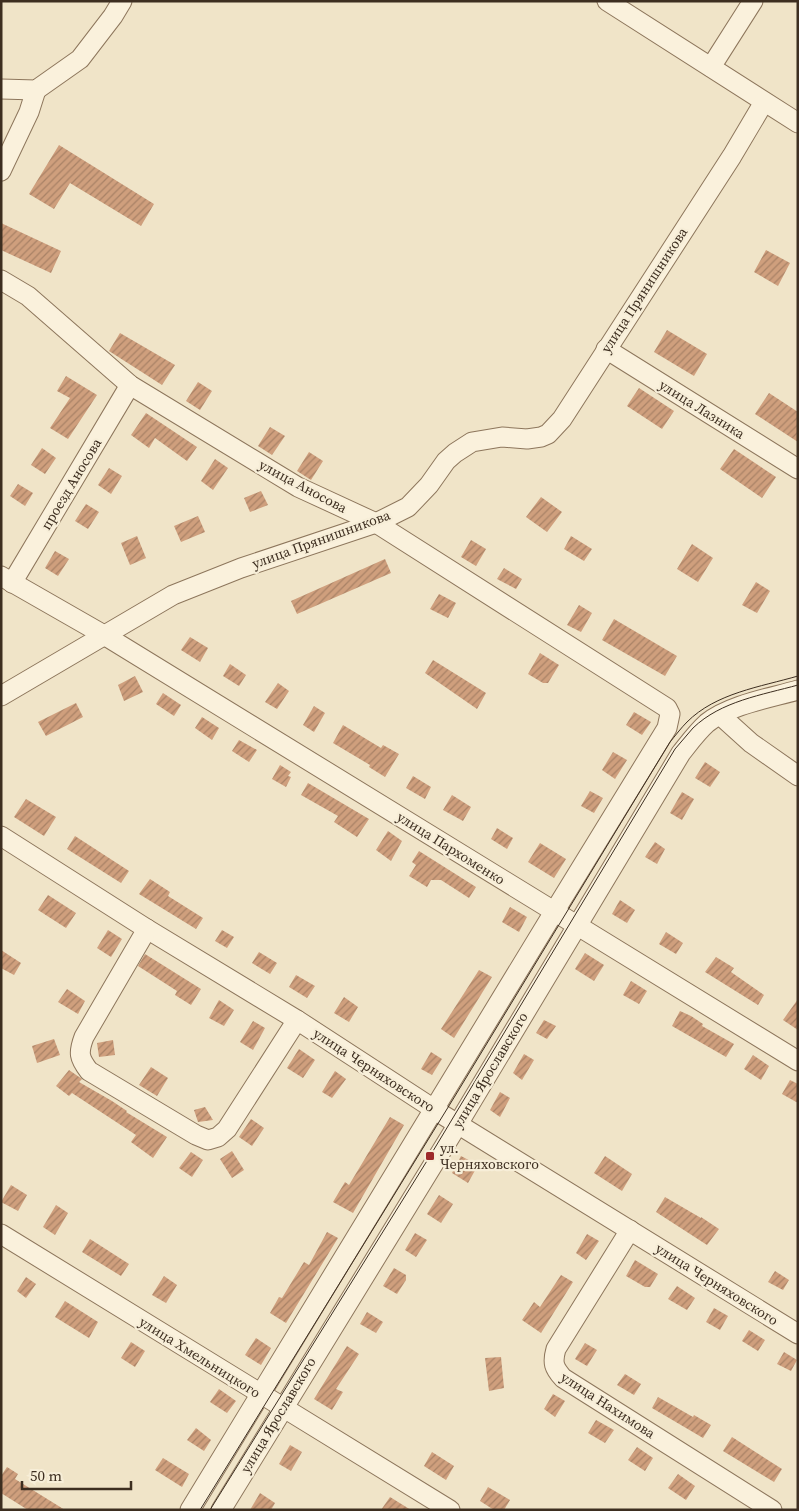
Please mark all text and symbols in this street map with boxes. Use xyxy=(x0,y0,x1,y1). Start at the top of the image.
street label: улица Прянишникова xyxy=(596,223,693,357)
street label: улица Лазника xyxy=(655,375,750,444)
street label: проезд Аносова xyxy=(36,434,107,533)
street label: улица Аносова xyxy=(255,454,351,518)
street label: улица Прянишникова xyxy=(249,504,394,573)
street label: улица Пархоменко xyxy=(393,807,509,890)
street label: улица Ярославского xyxy=(447,1008,533,1132)
street label: улица Черняховского xyxy=(309,1023,439,1117)
place label: ул. Черняховского xyxy=(440,1138,539,1174)
marker: ул. Черняховского xyxy=(424,1150,436,1162)
street label: улица Черняховского xyxy=(652,1238,783,1330)
street label: улица Хмельницкого xyxy=(135,1312,265,1403)
street label: улица Ярославского xyxy=(235,1353,321,1477)
street label: улица Нахимова xyxy=(557,1367,660,1444)
scale bar xyxy=(22,1458,131,1490)
text: 50 m xyxy=(30,1465,62,1486)

